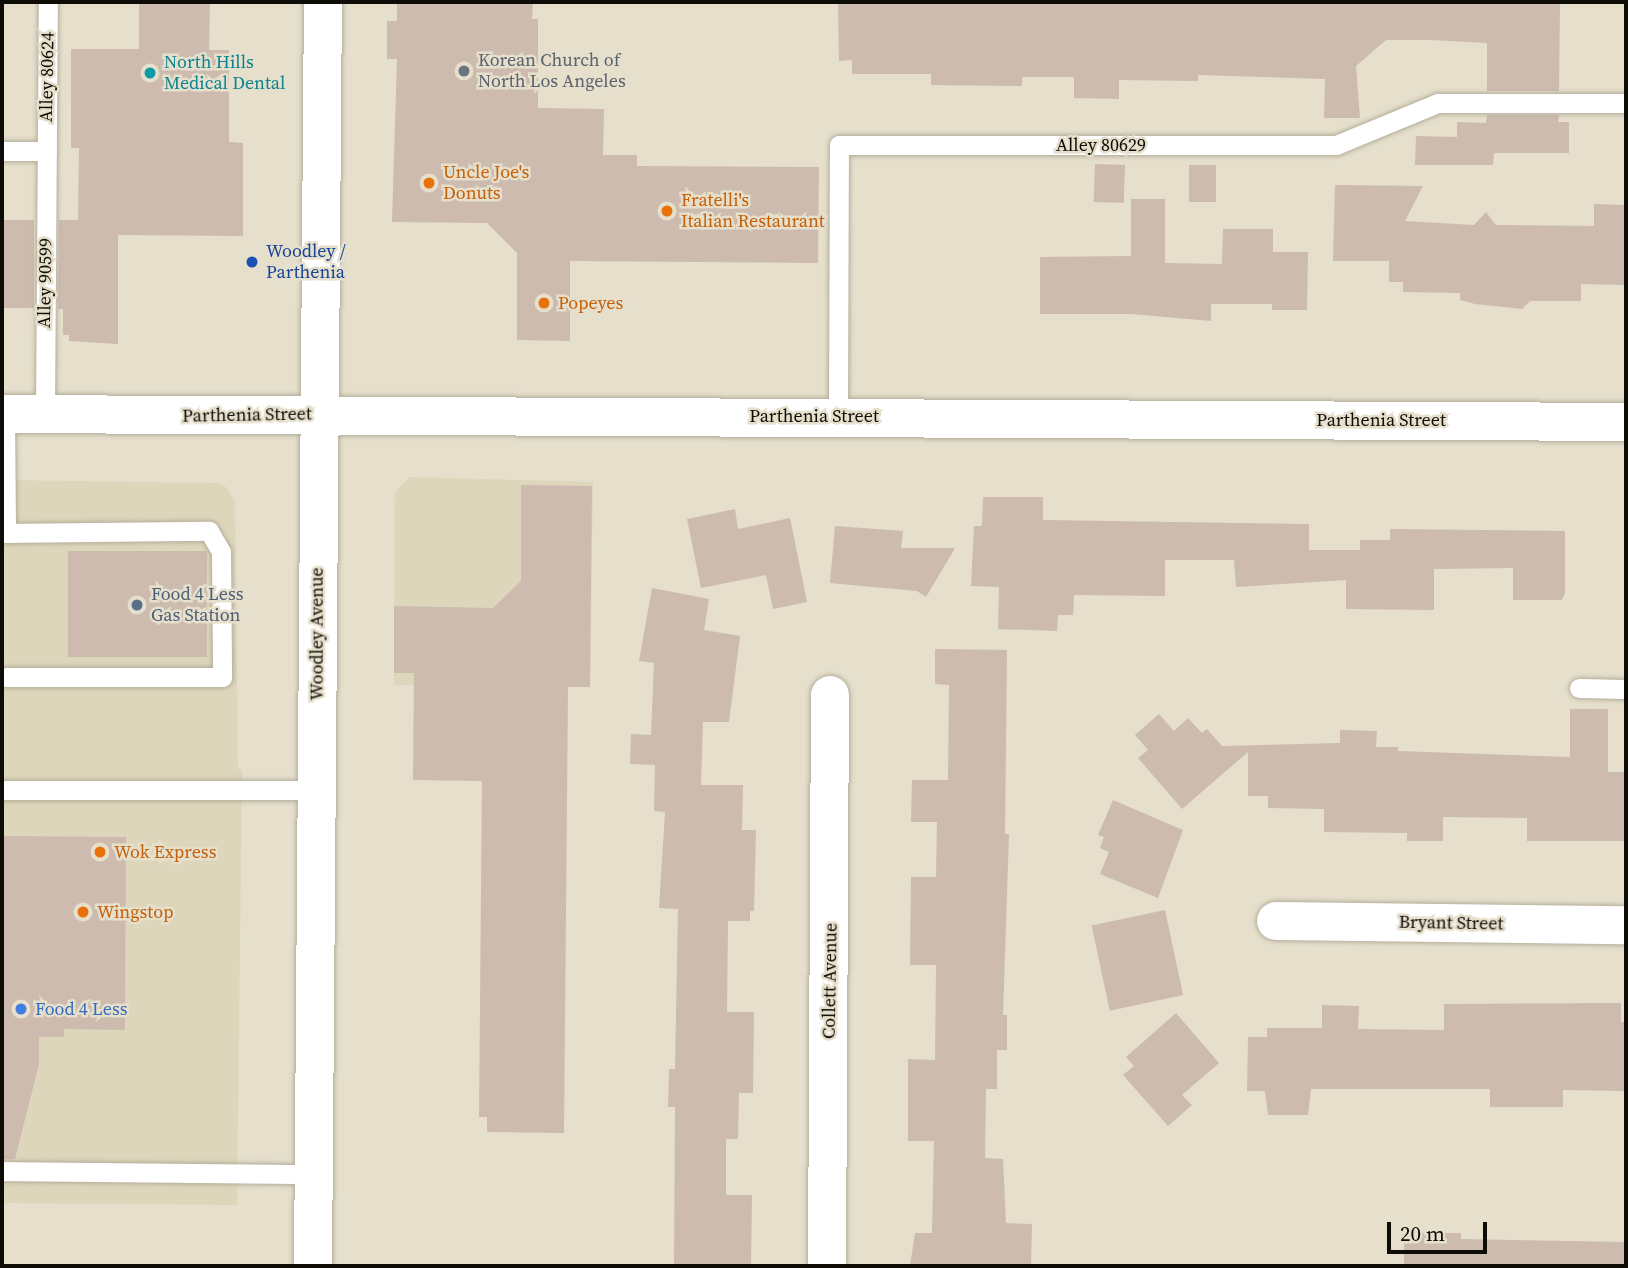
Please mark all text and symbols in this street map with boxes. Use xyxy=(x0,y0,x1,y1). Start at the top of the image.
street label: Alley 80624 xyxy=(35,32,59,122)
place label: Korean Church of North Los Angeles xyxy=(478,50,626,92)
place label: North Hills Medical Dental xyxy=(164,52,285,94)
marker: Korean Church of North Los Angeles xyxy=(456,63,472,79)
marker: North Hills Medical Dental xyxy=(142,65,158,81)
street label: Alley 80629 xyxy=(1056,134,1146,156)
place label: Uncle Joe's Donuts xyxy=(443,162,529,204)
marker: Uncle Joe's Donuts xyxy=(421,175,437,191)
place label: Fratelli's Italian Restaurant xyxy=(681,190,825,232)
marker: Fratelli's Italian Restaurant xyxy=(659,203,675,219)
street label: Alley 90599 xyxy=(33,238,57,328)
place label: Woodley / Parthenia xyxy=(266,241,346,284)
marker: Woodley / Parthenia xyxy=(244,254,260,270)
place label: Popeyes xyxy=(558,292,623,314)
marker: Popeyes xyxy=(536,295,552,311)
street label: Parthenia Street xyxy=(182,403,312,427)
street label: Parthenia Street xyxy=(749,405,879,427)
street label: Parthenia Street xyxy=(1316,409,1446,431)
street label: Woodley Avenue xyxy=(306,568,328,700)
place label: Food 4 Less Gas Station xyxy=(151,584,244,626)
marker: Food 4 Less Gas Station xyxy=(129,597,145,613)
place label: Wok Express xyxy=(114,841,216,863)
marker: Wok Express xyxy=(92,844,108,860)
place label: Wingstop xyxy=(97,901,173,923)
marker: Wingstop xyxy=(75,904,91,920)
street label: Bryant Street xyxy=(1399,911,1503,935)
street label: Collett Avenue xyxy=(818,923,842,1039)
place label: Food 4 Less xyxy=(35,998,128,1020)
marker: Food 4 Less xyxy=(13,1001,29,1017)
scale bar xyxy=(1390,1208,1490,1252)
text: 20 m xyxy=(1400,1219,1445,1248)

